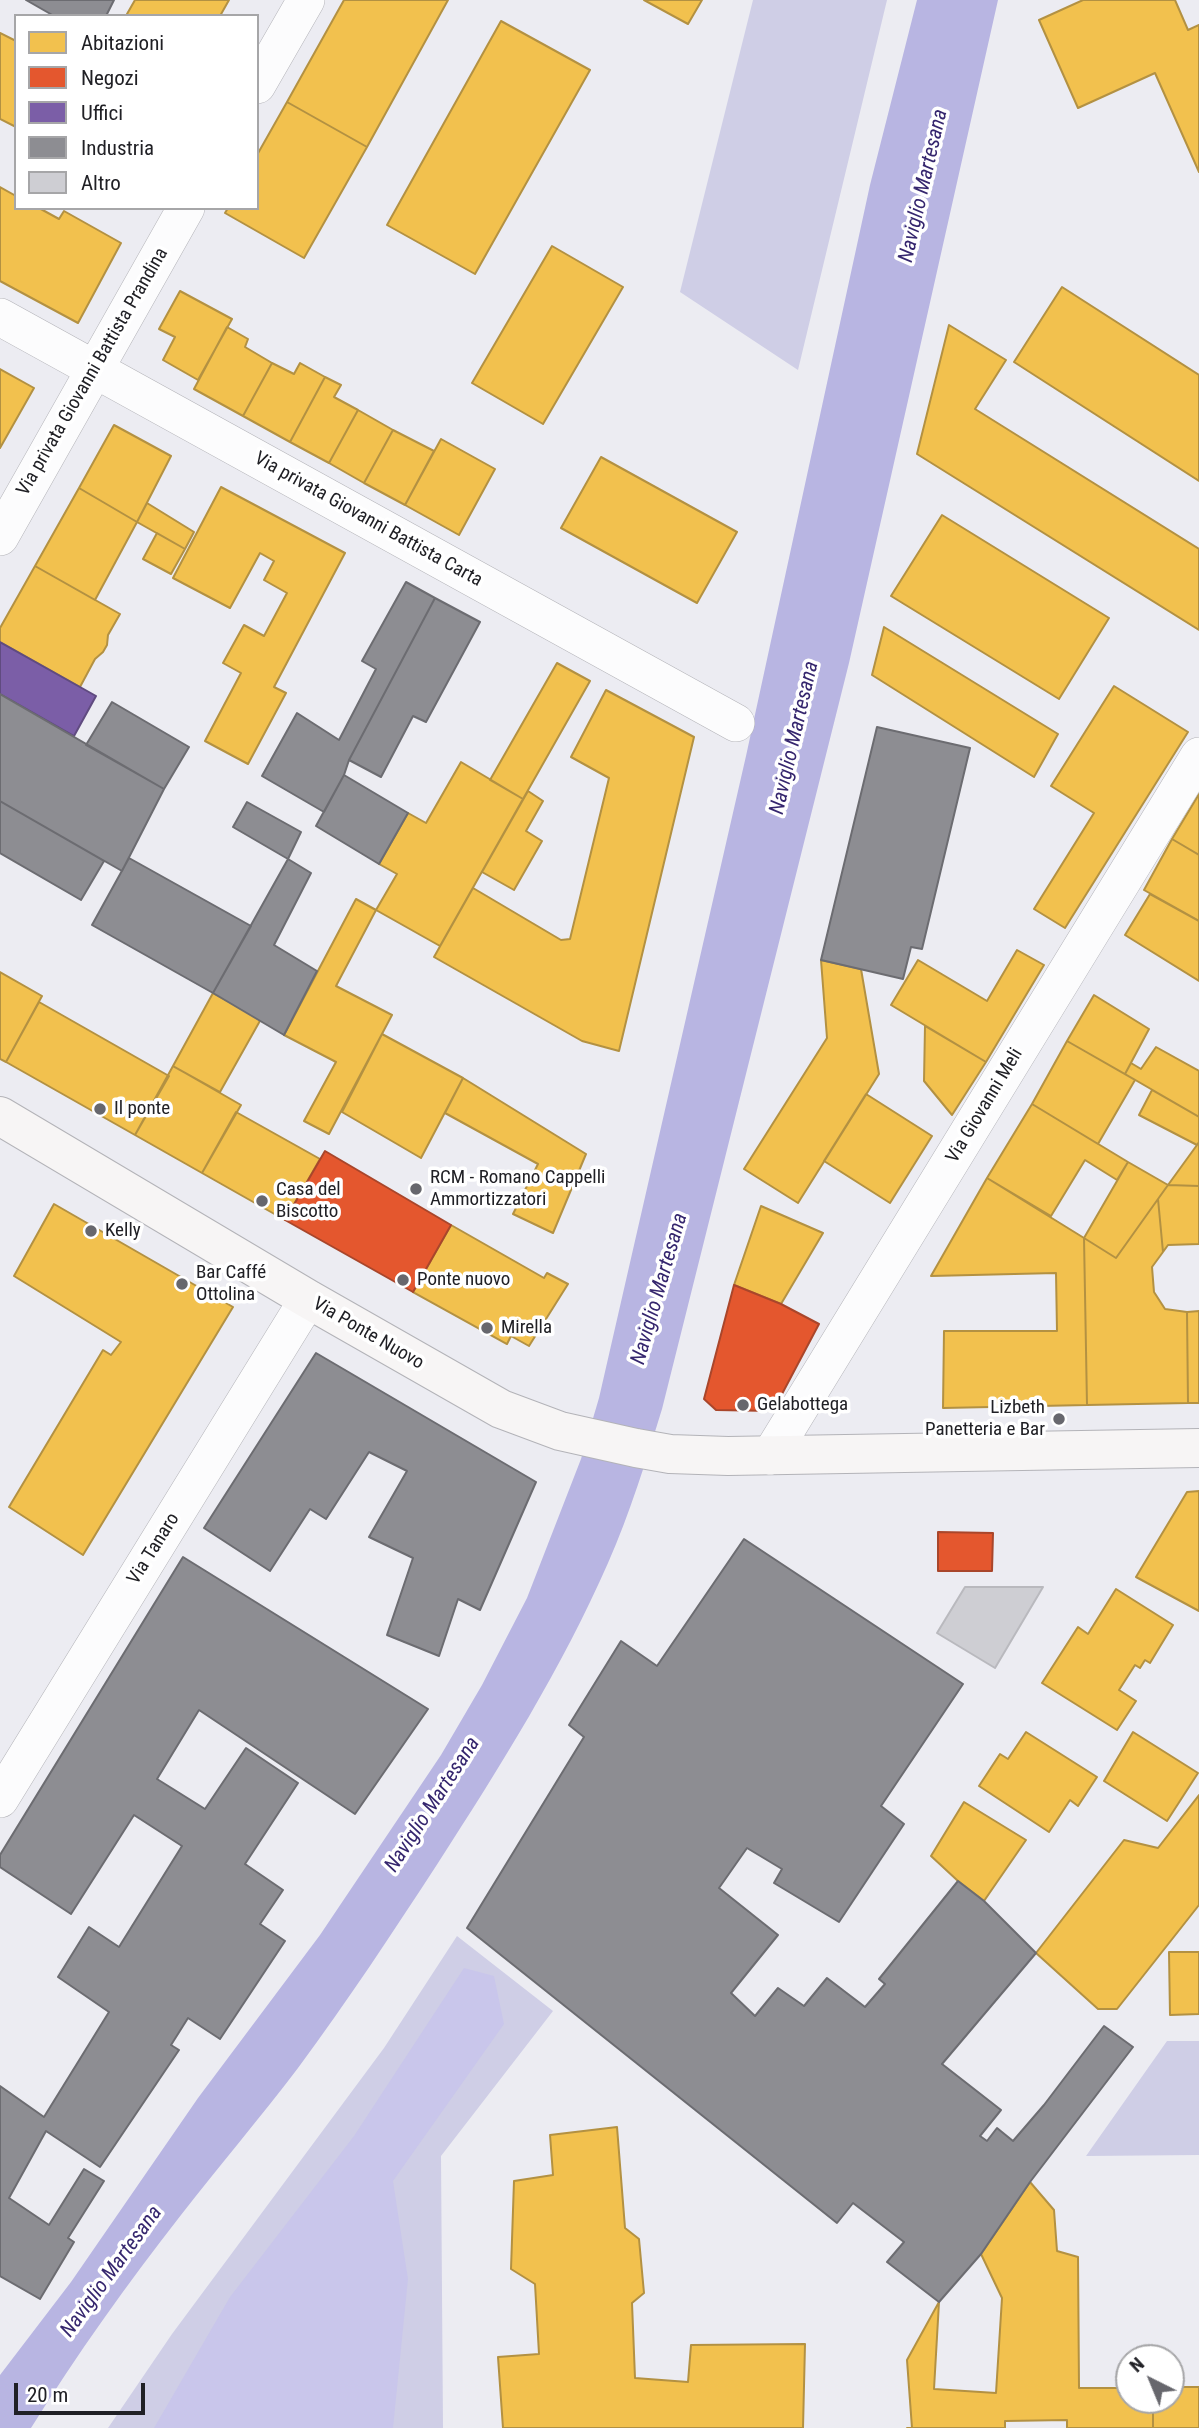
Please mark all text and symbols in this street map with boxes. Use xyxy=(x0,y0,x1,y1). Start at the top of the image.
legend xyxy=(14,14,259,210)
text: Abitazioni xyxy=(81,31,164,55)
text: Negozi xyxy=(81,66,139,90)
text: Uffici xyxy=(81,101,123,125)
water label: Naviglio Martesana xyxy=(894,107,954,265)
text: Industria xyxy=(81,136,154,160)
text: Altro xyxy=(81,171,121,195)
street label: Via privata Giovanni Battista Prandina xyxy=(12,244,174,500)
street label: Via privata Giovanni Battista Carta xyxy=(250,448,486,592)
water label: Naviglio Martesana xyxy=(765,659,825,817)
street label: Via Giovanni Meli xyxy=(942,1045,1028,1167)
place label: Il ponte xyxy=(114,1098,170,1120)
marker: Il ponte xyxy=(92,1101,108,1117)
place label: RCM - Romano Cappelli Ammortizzatori xyxy=(430,1167,605,1211)
place label: Casa del Biscotto xyxy=(276,1179,341,1223)
marker: RCM - Romano Cappelli Ammortizzatori xyxy=(408,1181,424,1197)
marker: Casa del Biscotto xyxy=(254,1193,270,1209)
water label: Naviglio Martesana xyxy=(626,1210,694,1368)
place label: Kelly xyxy=(105,1220,141,1242)
marker: Kelly xyxy=(83,1223,99,1239)
place label: Bar Caffé Ottolina xyxy=(196,1262,266,1306)
place label: Ponte nuovo xyxy=(417,1269,510,1291)
marker: Ponte nuovo xyxy=(395,1272,411,1288)
marker: Bar Caffé Ottolina xyxy=(174,1276,190,1292)
street label: Via Ponte Nuovo xyxy=(308,1293,428,1375)
place label: Mirella xyxy=(501,1317,552,1339)
marker: Mirella xyxy=(479,1320,495,1336)
place label: Gelabottega xyxy=(757,1394,848,1416)
marker: Gelabottega xyxy=(735,1397,751,1413)
place label: Lizbeth Panetteria e Bar xyxy=(925,1397,1045,1441)
marker: Lizbeth Panetteria e Bar xyxy=(1051,1411,1067,1427)
street label: Via Tanaro xyxy=(123,1509,185,1589)
water label: Naviglio Martesana xyxy=(380,1733,486,1877)
water label: Naviglio Martesana xyxy=(56,2201,168,2343)
north arrow xyxy=(1115,2344,1185,2414)
text: N xyxy=(1125,2352,1149,2377)
scale bar xyxy=(18,2368,149,2412)
text: 20 m xyxy=(27,2383,68,2407)

